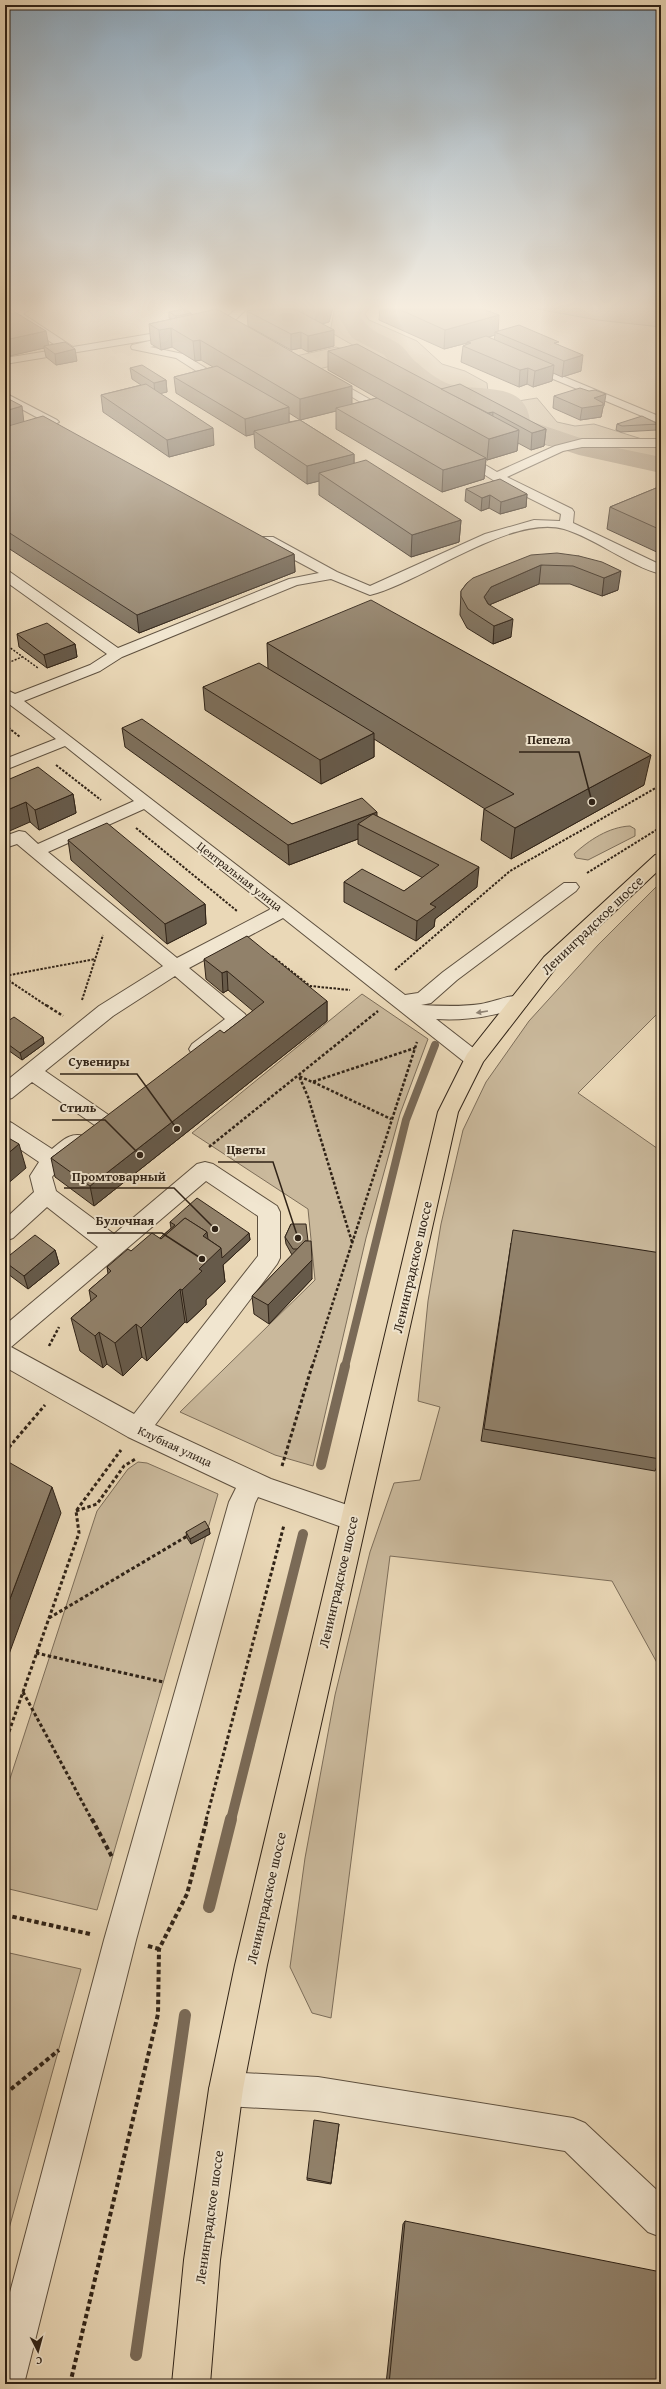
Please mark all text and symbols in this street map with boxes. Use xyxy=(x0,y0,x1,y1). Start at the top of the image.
callout: Пепела xyxy=(519,727,579,752)
text: Пепела xyxy=(527,730,571,749)
street label: Центральная улица xyxy=(194,837,287,915)
street label: Ленинградское шоссе xyxy=(537,871,648,979)
one-way arrow xyxy=(476,1009,488,1015)
callout: Сувениры xyxy=(60,1049,137,1074)
text: Сувениры xyxy=(69,1052,130,1071)
callout: Стиль xyxy=(52,1095,105,1120)
text: Стиль xyxy=(60,1098,97,1117)
callout: Цветы xyxy=(218,1137,273,1162)
text: Цветы xyxy=(226,1140,266,1159)
callout: Промтоварный xyxy=(64,1163,174,1188)
text: Промтоварный xyxy=(72,1167,166,1186)
street label: Ленинградское шоссе xyxy=(387,1199,437,1335)
callout: Булочная xyxy=(87,1208,162,1233)
text: Булочная xyxy=(96,1211,154,1230)
street label: Клубная улица xyxy=(135,1421,215,1471)
street label: Ленинградское шоссе xyxy=(313,1514,363,1650)
street label: Ленинградское шоссе xyxy=(241,1830,291,1966)
street label: Ленинградское шоссе xyxy=(190,2148,228,2285)
north arrow xyxy=(18,2331,58,2371)
text: С xyxy=(35,2353,43,2369)

